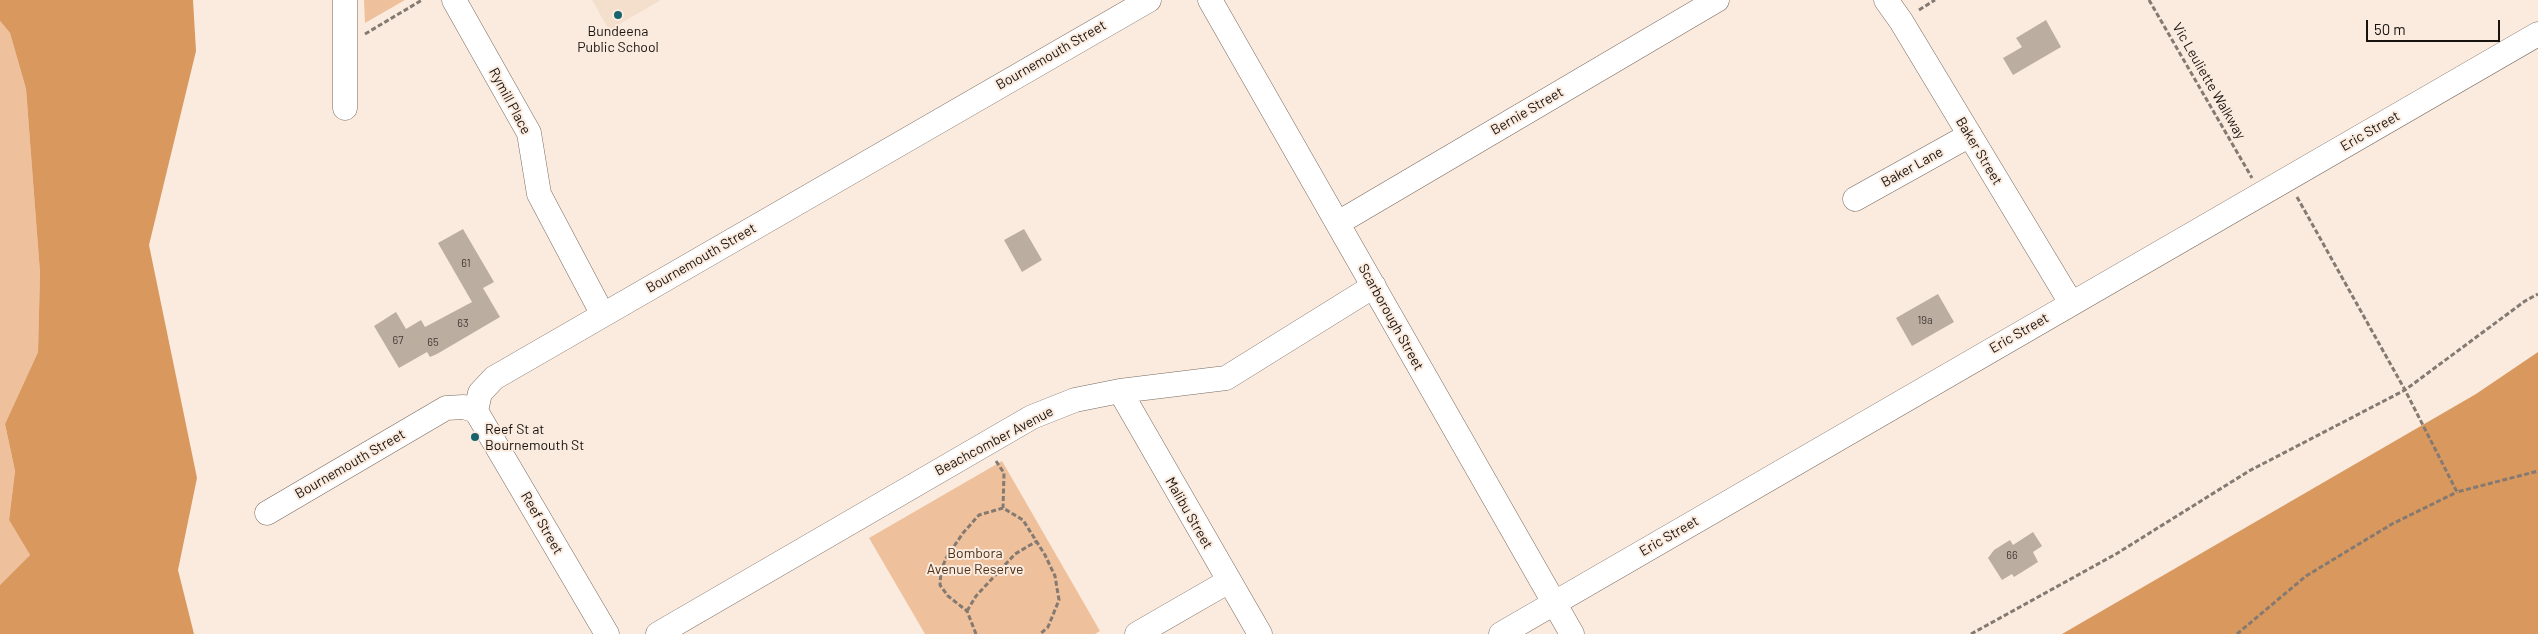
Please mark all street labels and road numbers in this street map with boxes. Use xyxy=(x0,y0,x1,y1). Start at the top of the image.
street label: Bournemouth Street xyxy=(993,17,1109,93)
street label: Vic Leuliette Walkway xyxy=(2169,20,2249,142)
street label: Rymill Place xyxy=(486,65,534,137)
street label: Bernie Street xyxy=(1488,83,1566,139)
street label: Eric Street xyxy=(2337,107,2403,155)
street label: Baker Street xyxy=(1952,114,2006,188)
street label: Baker Lane xyxy=(1878,143,1946,191)
street label: Bournemouth Street xyxy=(643,220,759,296)
street label: Scarborough Street xyxy=(1355,261,1427,373)
street label: Eric Street xyxy=(1986,309,2052,357)
street label: Beachcomber Avenue xyxy=(932,403,1056,479)
street label: Bournemouth Street xyxy=(292,426,408,502)
street label: Malibu Street xyxy=(1162,474,1216,552)
street label: Reef Street xyxy=(517,489,567,557)
street label: Eric Street xyxy=(1636,512,1702,560)

